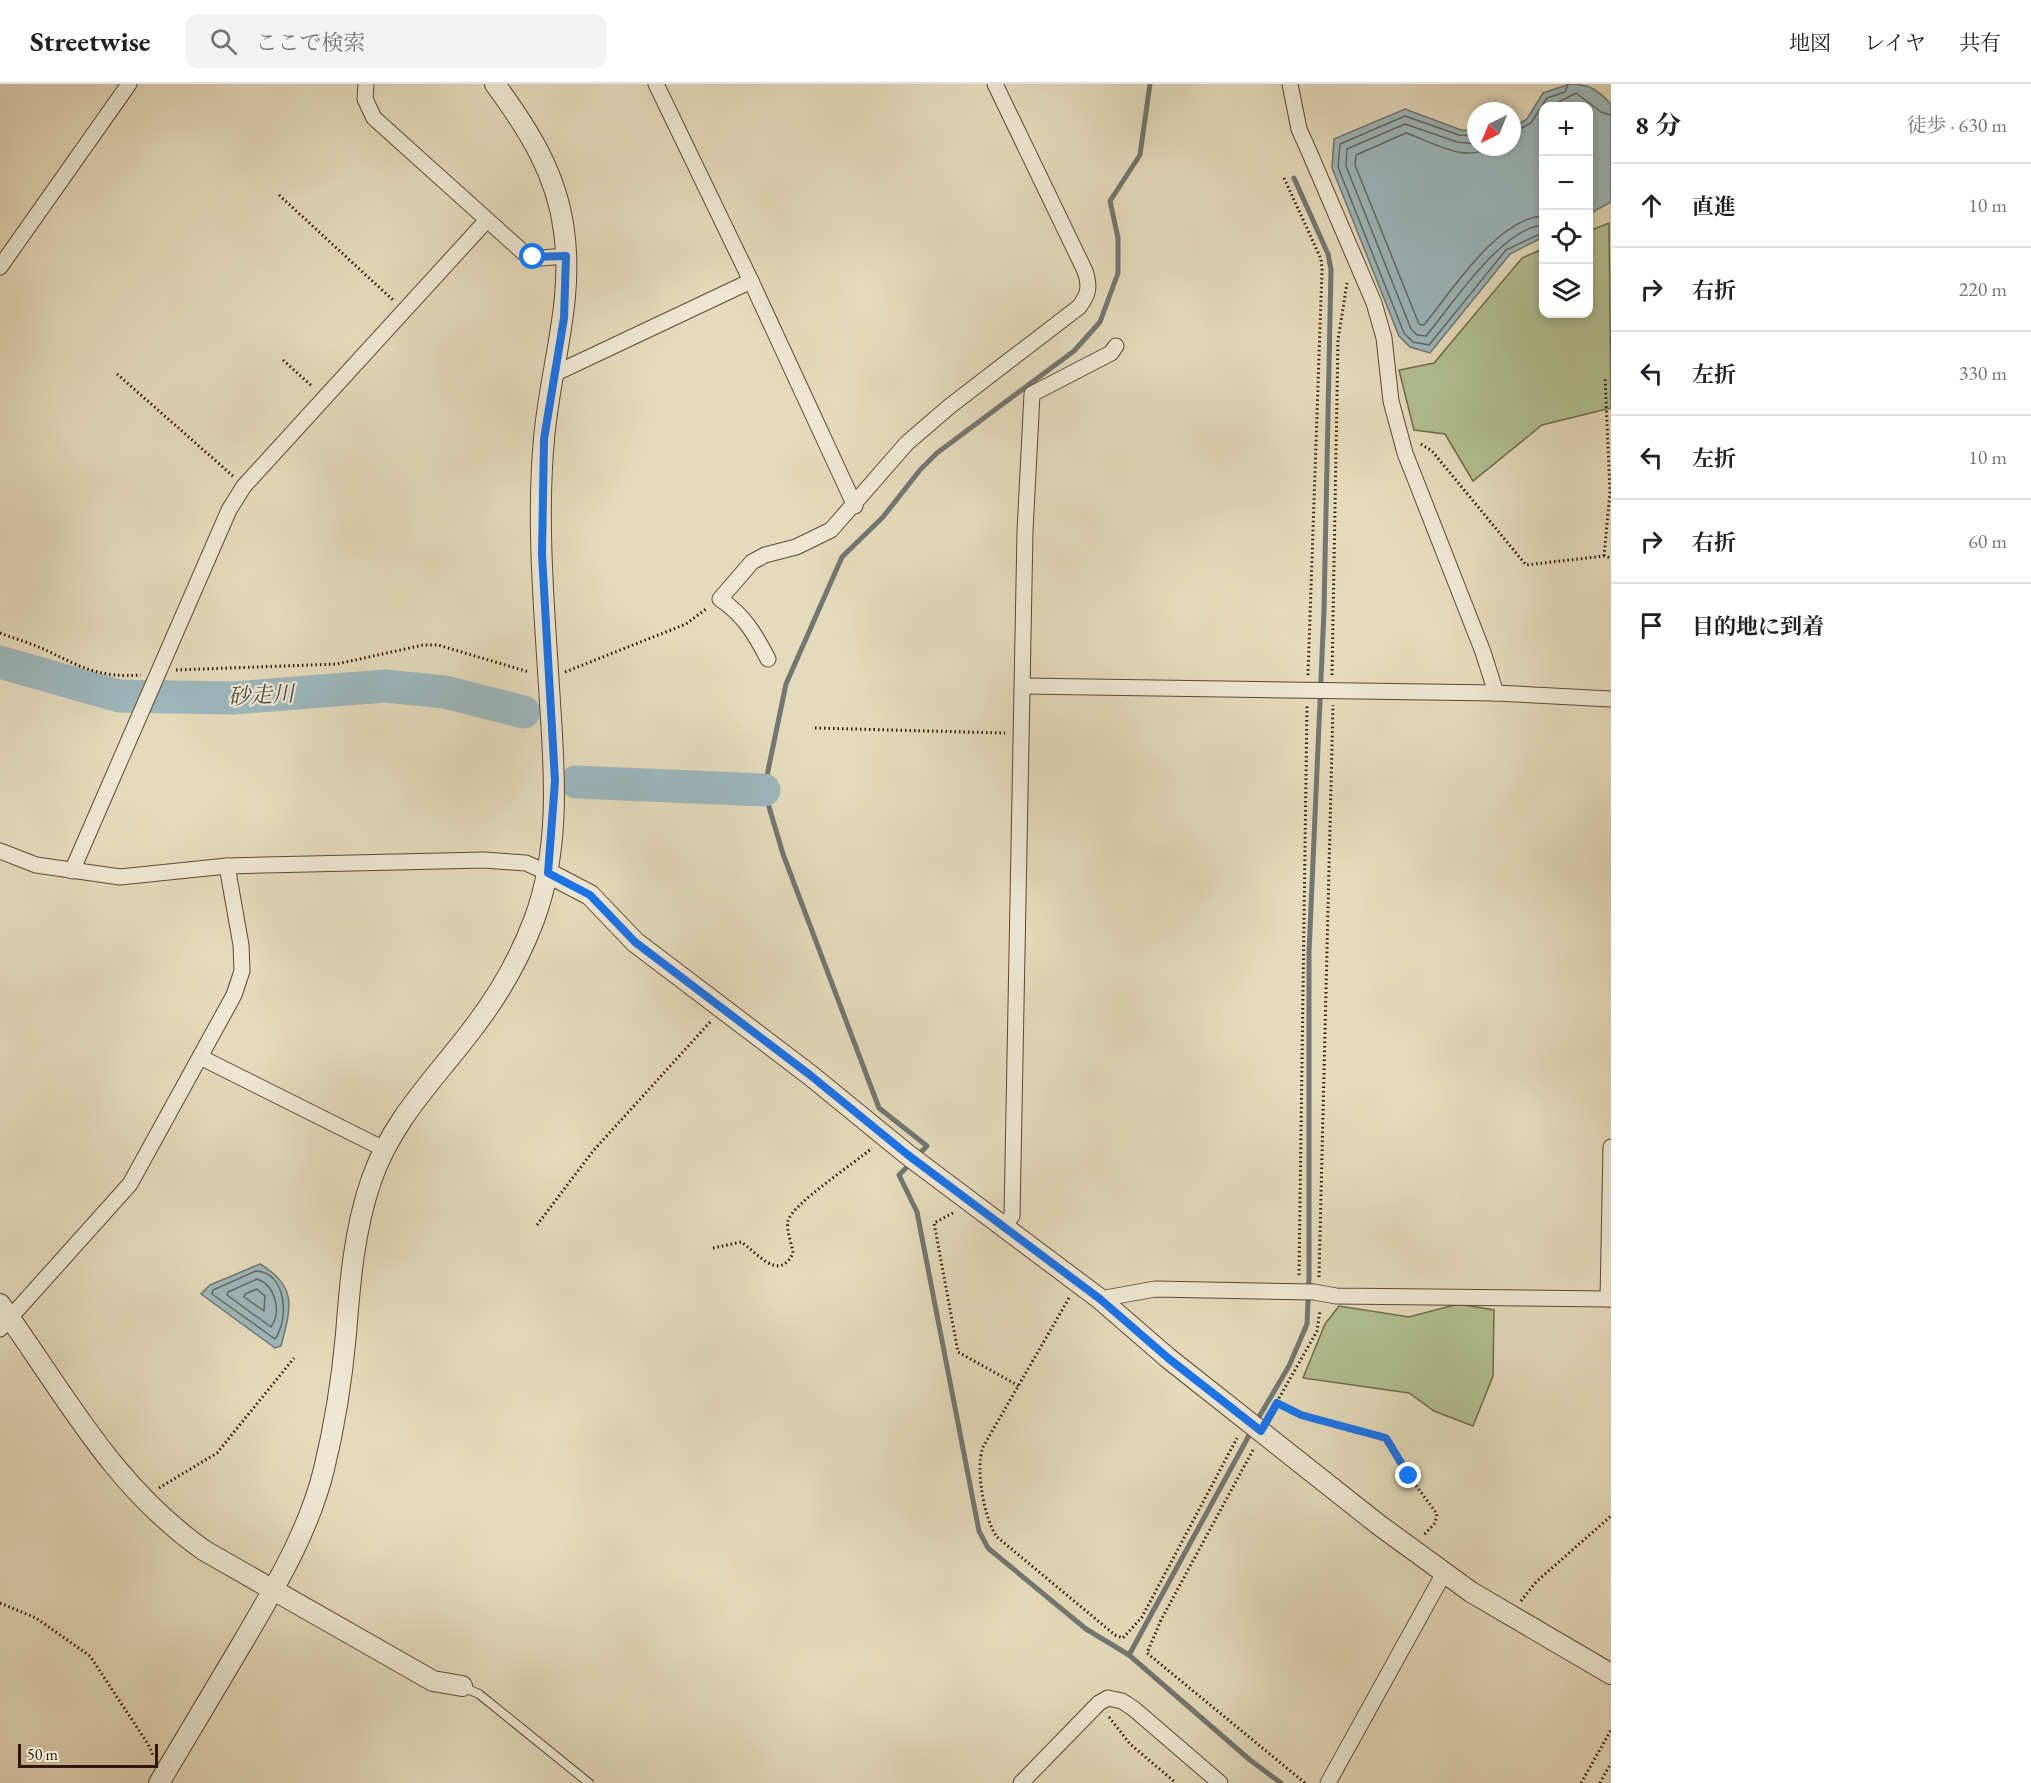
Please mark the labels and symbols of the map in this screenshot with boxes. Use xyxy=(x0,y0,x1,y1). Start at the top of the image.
north arrow xyxy=(1467,102,1521,156)
route start xyxy=(519,243,545,269)
water label: 砂走川 xyxy=(227,679,297,711)
route end xyxy=(1395,1462,1421,1488)
scale bar xyxy=(18,1741,158,1768)

